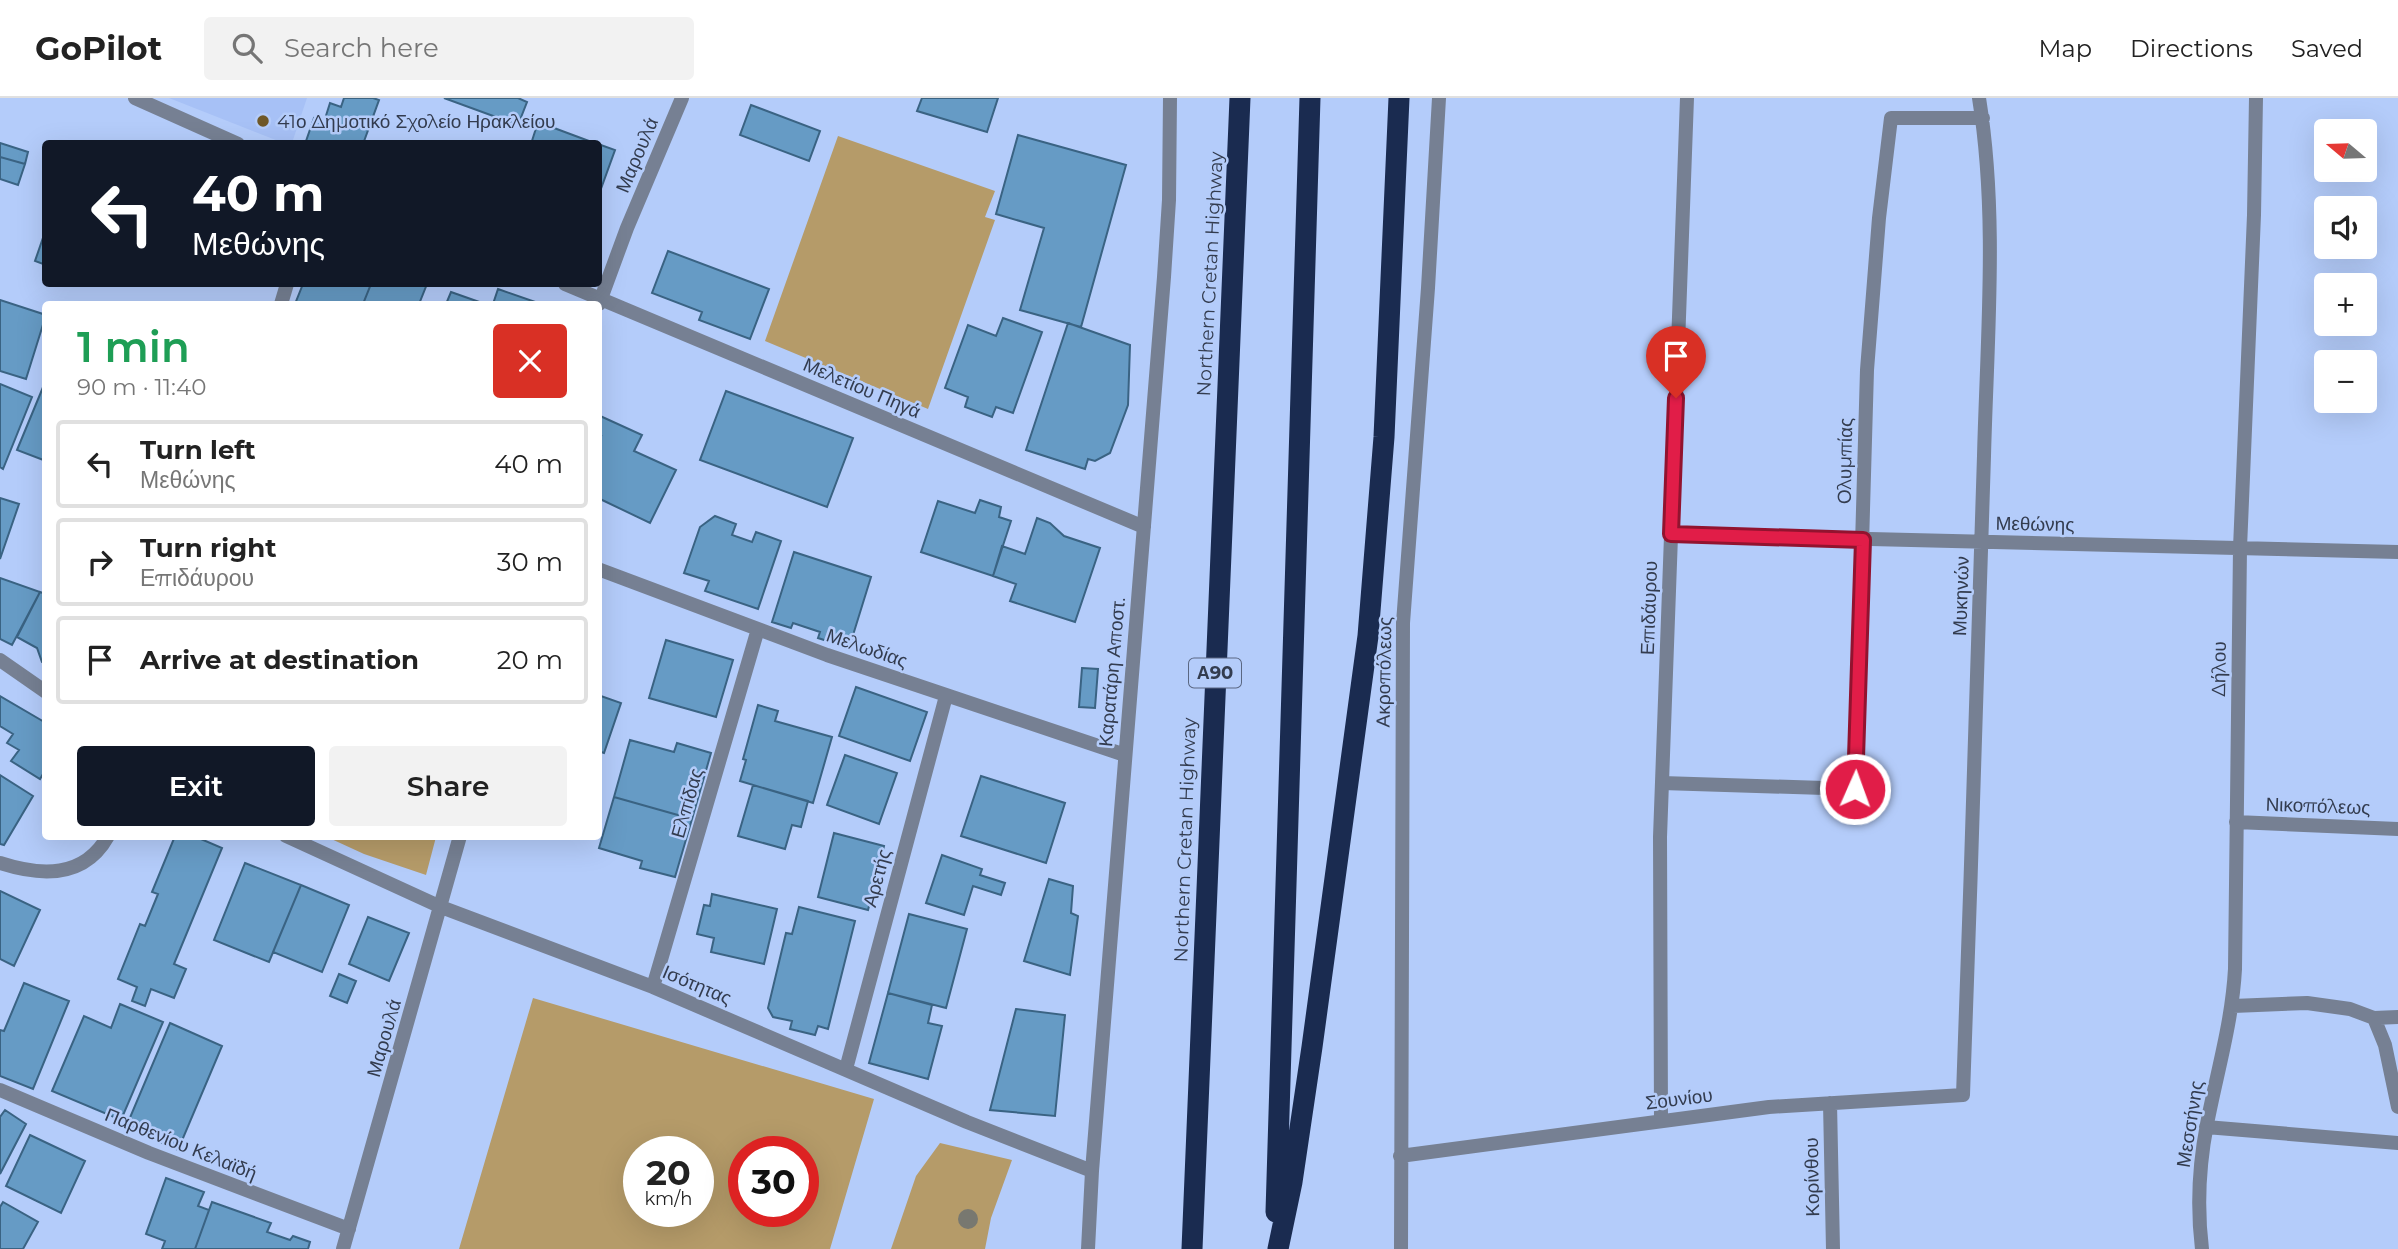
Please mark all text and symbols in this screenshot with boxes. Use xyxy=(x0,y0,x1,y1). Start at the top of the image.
search box xyxy=(204,17,694,80)
text: GoPilot xyxy=(35,28,162,68)
icon: search xyxy=(228,29,266,67)
text: Search here xyxy=(284,32,439,64)
text: Map xyxy=(2039,34,2092,63)
text: Directions xyxy=(2130,34,2253,63)
text: Saved xyxy=(2291,34,2363,63)
place label: 41ο Δημοτικό Σχολείο Ηρακλείου xyxy=(277,110,555,133)
marker: 41ο Δημοτικό Σχολείο Ηρακλείου xyxy=(255,113,271,129)
street label: Μαρουλά xyxy=(611,114,663,196)
north arrow xyxy=(2314,119,2376,182)
map controls xyxy=(2314,119,2377,413)
street label: Northern Cretan Highway xyxy=(1192,150,1228,397)
text: 40 m xyxy=(192,164,324,223)
icon: left xyxy=(77,168,168,259)
button: sound xyxy=(2314,196,2377,259)
text: Μεθώνης xyxy=(192,224,325,263)
button: + xyxy=(2314,273,2377,336)
text: 1 min xyxy=(77,321,190,373)
button: close xyxy=(493,324,567,398)
pin xyxy=(1646,326,1706,398)
icon: arrive xyxy=(1657,337,1695,375)
button: − xyxy=(2314,350,2377,413)
street label: Μελετίου Πηγά xyxy=(800,353,924,423)
text: 90 m · 11:40 xyxy=(77,373,206,401)
street label: Ολυμπίας xyxy=(1833,418,1857,504)
text: Turn left xyxy=(140,434,256,466)
icon: left xyxy=(81,445,119,483)
text: 40 m xyxy=(494,448,563,480)
text: Μεθώνης xyxy=(140,466,236,494)
street label: Μεθώνης xyxy=(1995,512,2075,536)
text: Turn right xyxy=(140,532,276,564)
icon: right xyxy=(81,543,119,581)
text: 30 m xyxy=(497,546,563,578)
street label: Μυκηνών xyxy=(1948,556,1974,636)
street label: Επιδάυρου xyxy=(1636,560,1662,656)
text: Επιδάυρου xyxy=(140,564,254,592)
street label: Καρατάρη Αποστ. xyxy=(1094,596,1130,748)
street label: Ακροπόλεως xyxy=(1372,617,1396,727)
street label: Μελωδίας xyxy=(823,623,911,673)
icon: arrive xyxy=(81,641,119,679)
street label: Δήλου xyxy=(2207,641,2231,697)
text: Arrive at destination xyxy=(140,644,419,676)
text: 20 m xyxy=(497,644,563,676)
road number: Α90 xyxy=(1189,658,1241,688)
street label: Northern Cretan Highway xyxy=(1169,716,1201,963)
button: Exit xyxy=(77,746,315,826)
button: Share xyxy=(329,746,567,826)
position arrow xyxy=(1818,752,1892,826)
street label: Ελπίδας xyxy=(666,765,708,841)
street label: Νικοπόλεως xyxy=(2265,793,2371,819)
street label: Αρετής xyxy=(858,846,896,910)
street label: Ισότητας xyxy=(659,960,735,1010)
street label: Μαρουλά xyxy=(362,996,406,1080)
street label: Μεσσήνης xyxy=(2172,1079,2208,1169)
street label: Σουνίου xyxy=(1644,1083,1714,1115)
street label: Παρθενίου Κελαϊδή xyxy=(102,1103,260,1185)
speed limit sign: 30 xyxy=(728,1136,819,1227)
street label: Κορίνθου xyxy=(1800,1137,1824,1217)
text: 20 xyxy=(646,1151,691,1194)
text: km/h xyxy=(644,1188,693,1210)

